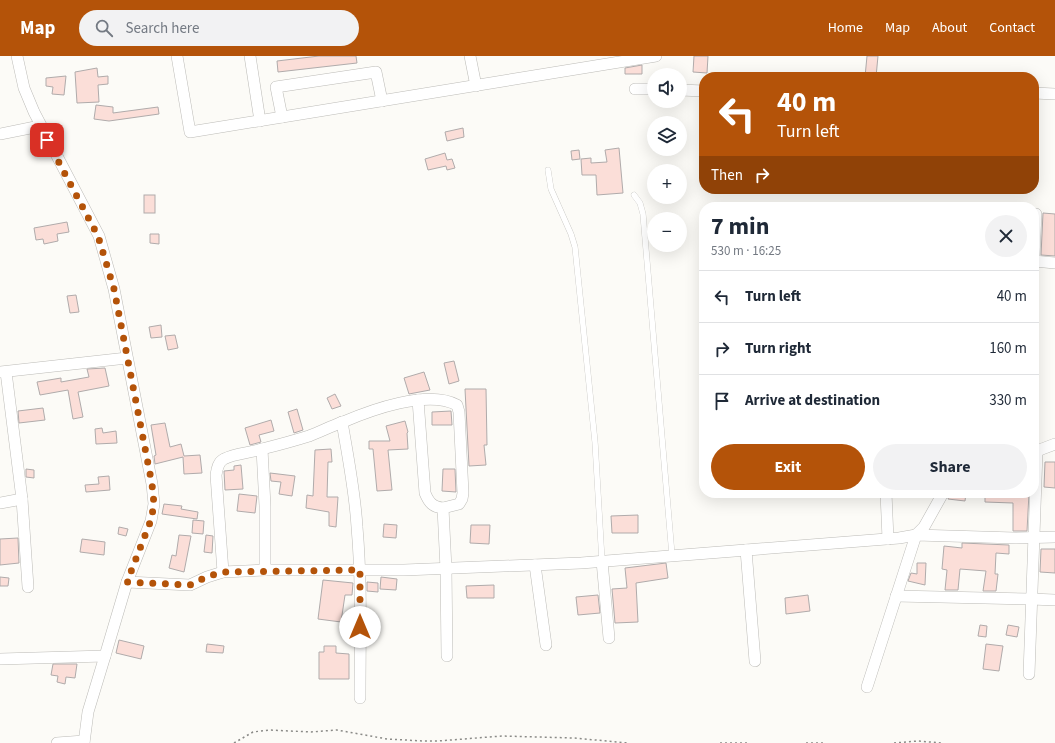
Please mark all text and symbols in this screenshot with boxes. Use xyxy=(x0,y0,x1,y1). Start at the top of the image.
search box xyxy=(79,10,359,46)
text: Map xyxy=(20,15,55,42)
icon: search xyxy=(93,17,115,39)
text: Search here xyxy=(125,18,199,39)
text: Home xyxy=(828,18,863,38)
text: Map xyxy=(885,18,910,38)
text: About xyxy=(932,18,967,38)
text: Contact xyxy=(989,18,1035,38)
map controls xyxy=(647,68,687,252)
button: sound xyxy=(647,68,687,108)
text: 40 m xyxy=(777,82,836,122)
icon: left xyxy=(711,88,763,140)
button: layers xyxy=(647,116,687,156)
text: Turn left xyxy=(777,119,839,144)
pin xyxy=(30,123,64,157)
icon: arrive xyxy=(36,129,58,151)
button: + xyxy=(647,164,687,204)
icon: right xyxy=(751,164,773,186)
text: Then xyxy=(711,165,743,186)
text: 7 min xyxy=(711,209,769,244)
button: − xyxy=(647,212,687,252)
button: close xyxy=(985,215,1027,257)
text: 530 m · 16:25 xyxy=(711,242,781,260)
icon: left xyxy=(711,286,733,308)
text: Turn left xyxy=(745,286,801,307)
text: 40 m xyxy=(997,286,1027,307)
icon: right xyxy=(711,338,733,360)
text: Turn right xyxy=(745,338,811,359)
text: 160 m xyxy=(989,338,1027,359)
icon: arrive xyxy=(711,390,733,412)
text: Arrive at destination xyxy=(745,390,880,411)
text: 330 m xyxy=(989,390,1027,411)
button: Exit xyxy=(711,444,865,490)
button: Share xyxy=(873,444,1027,490)
position arrow xyxy=(339,606,381,648)

